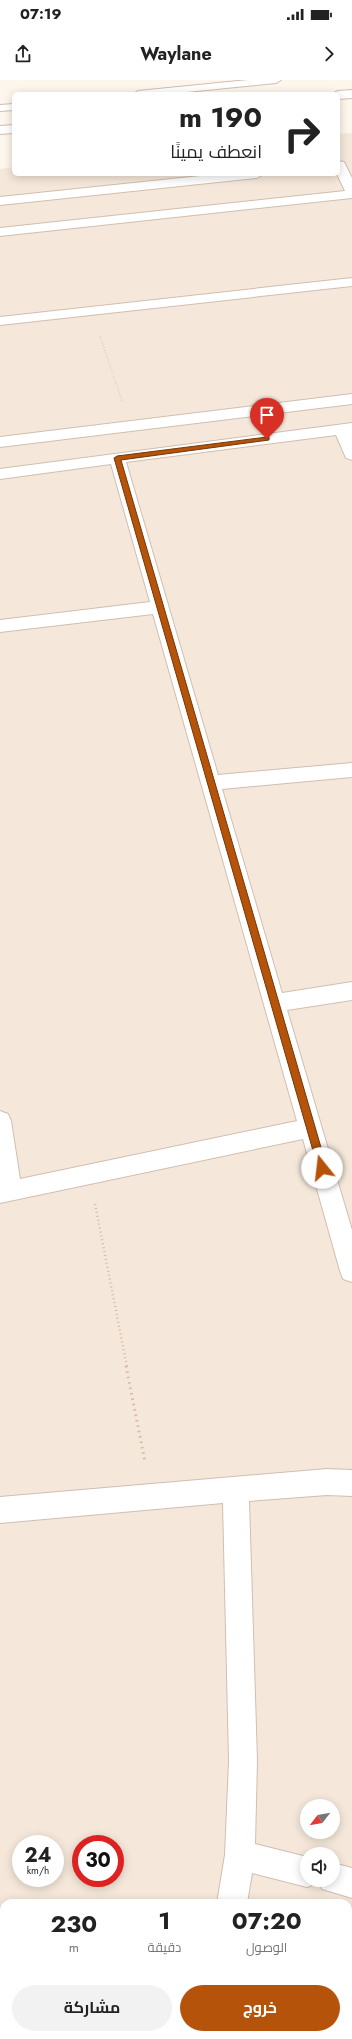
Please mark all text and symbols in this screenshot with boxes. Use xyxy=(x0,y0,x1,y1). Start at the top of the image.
text: 07:19 xyxy=(20,3,61,25)
text: Waylane xyxy=(140,41,212,67)
icon: share xyxy=(12,43,34,65)
icon: forward xyxy=(318,43,340,65)
text: 190 m xyxy=(179,97,262,138)
icon: right xyxy=(276,108,328,160)
text: انعطف يمينًا xyxy=(170,139,262,165)
pin xyxy=(250,398,284,439)
icon: arrive xyxy=(256,404,278,426)
position arrow xyxy=(301,1147,343,1189)
north arrow xyxy=(300,1799,340,1839)
map controls xyxy=(300,1799,340,1887)
speed limit sign: 30 xyxy=(72,1835,124,1887)
text: 24 xyxy=(24,1841,52,1870)
button: sound xyxy=(300,1847,340,1887)
text: km/h xyxy=(27,1863,49,1878)
text: 1 xyxy=(158,1903,171,1938)
text: 07:20 xyxy=(232,1903,302,1938)
text: 230 xyxy=(50,1906,97,1941)
text: m xyxy=(69,1938,79,1957)
text: دقيقة xyxy=(148,1938,181,1957)
text: الوصول xyxy=(246,1938,287,1957)
button: مشاركة xyxy=(12,1985,172,2031)
button: خروج xyxy=(180,1985,340,2031)

